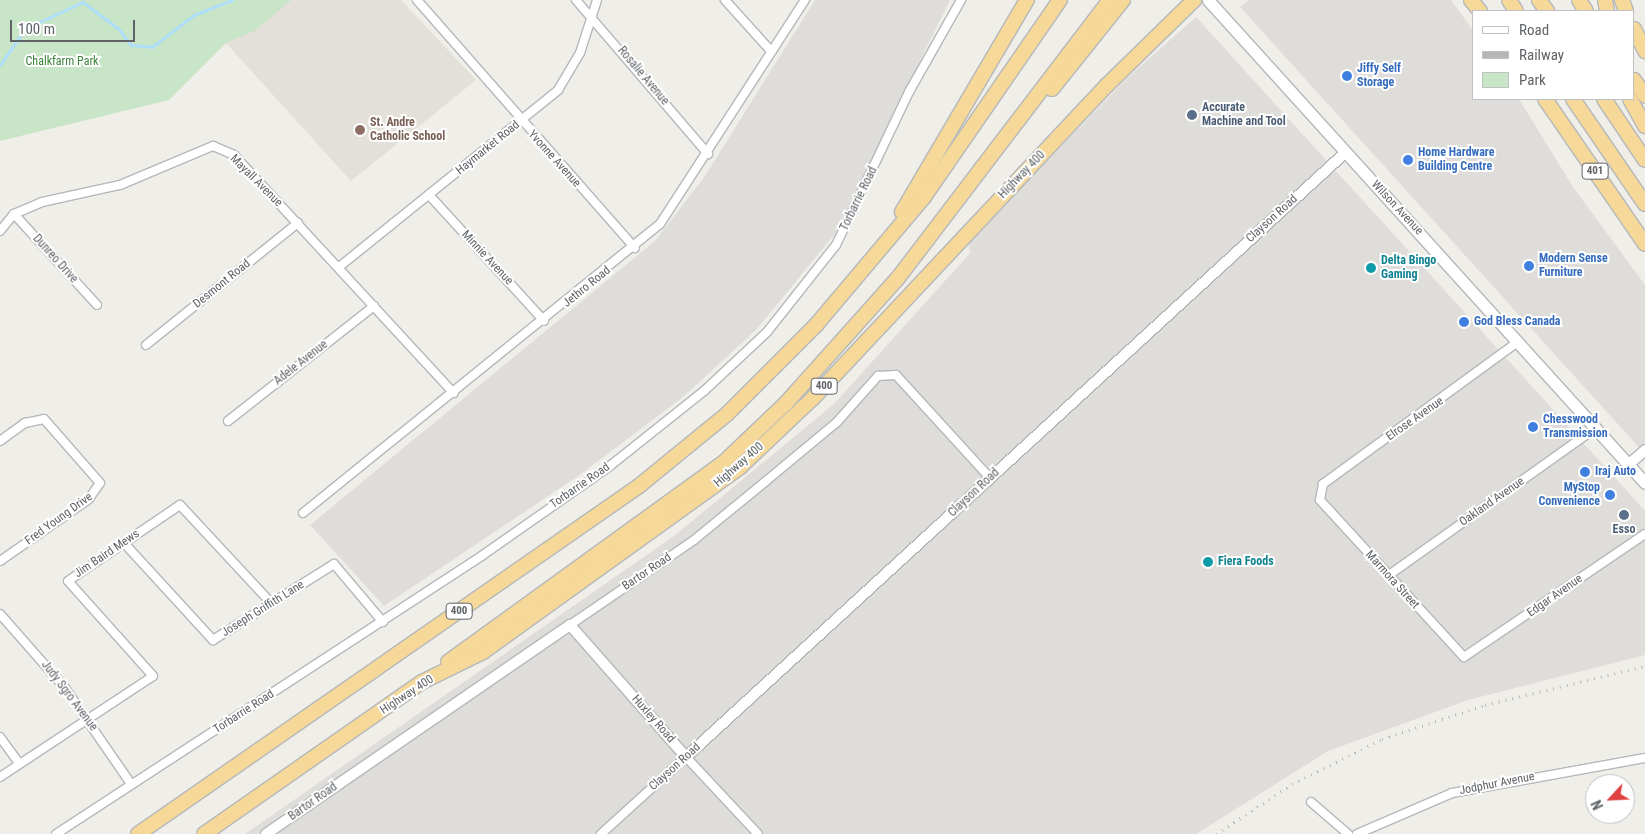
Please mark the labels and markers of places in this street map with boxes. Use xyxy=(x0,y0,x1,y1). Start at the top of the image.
place label: Jiffy Self Storage xyxy=(1357,62,1401,90)
marker: Jiffy Self Storage xyxy=(1341,70,1353,82)
place label: Accurate Machine and Tool xyxy=(1202,101,1286,129)
marker: Accurate Machine and Tool xyxy=(1186,109,1198,121)
place label: St. Andre Catholic School xyxy=(370,116,445,144)
marker: St. Andre Catholic School xyxy=(354,124,366,136)
place label: Home Hardware Building Centre xyxy=(1418,146,1494,174)
marker: Home Hardware Building Centre xyxy=(1402,154,1414,166)
place label: Modern Sense Furniture xyxy=(1539,252,1608,280)
place label: Delta Bingo Gaming xyxy=(1381,254,1436,282)
marker: Modern Sense Furniture xyxy=(1523,260,1535,272)
marker: Delta Bingo Gaming xyxy=(1365,262,1377,274)
place label: God Bless Canada xyxy=(1474,315,1561,329)
marker: God Bless Canada xyxy=(1458,316,1470,328)
place label: Chesswood Transmission xyxy=(1543,413,1608,441)
marker: Chesswood Transmission xyxy=(1527,421,1539,433)
place label: Iraj Auto xyxy=(1595,465,1636,479)
marker: Iraj Auto xyxy=(1579,466,1591,478)
place label: MyStop Convenience xyxy=(1538,481,1600,509)
marker: MyStop Convenience xyxy=(1604,489,1616,501)
marker: Esso xyxy=(1618,509,1630,521)
place label: Esso xyxy=(1613,523,1635,537)
place label: Fiera Foods xyxy=(1218,555,1274,569)
marker: Fiera Foods xyxy=(1202,556,1214,568)

